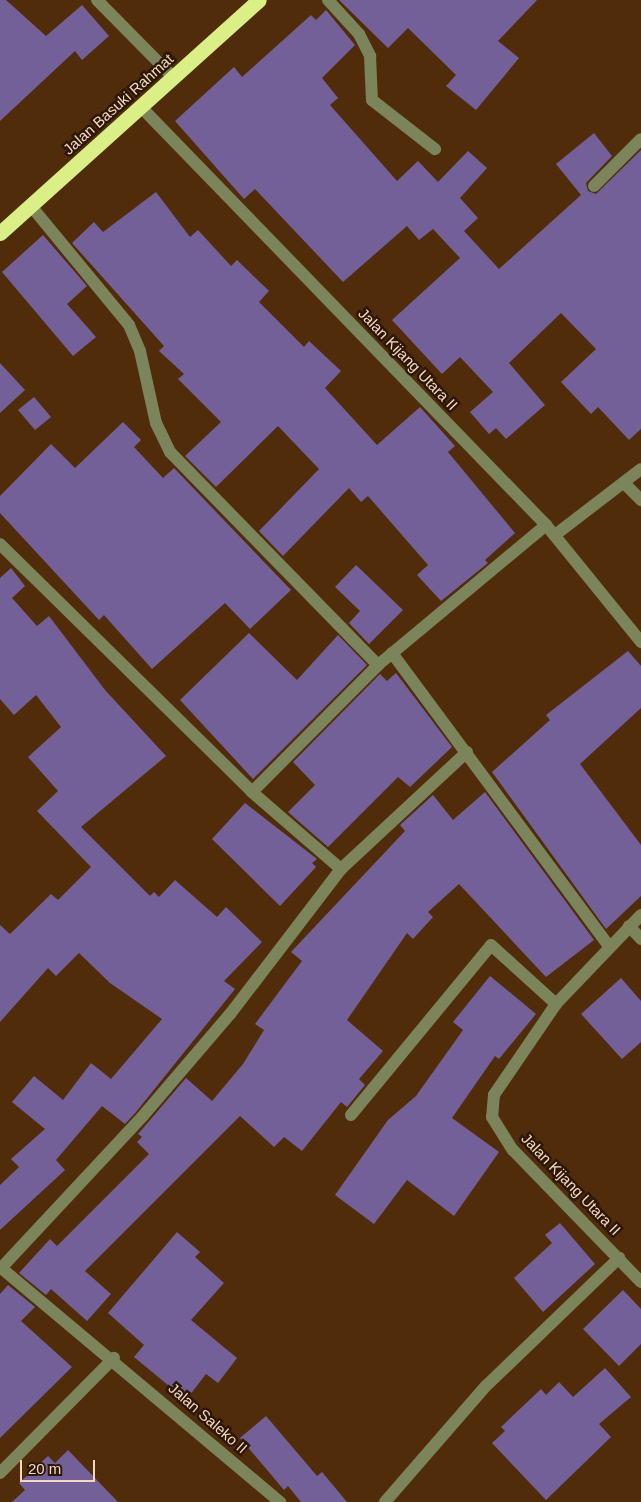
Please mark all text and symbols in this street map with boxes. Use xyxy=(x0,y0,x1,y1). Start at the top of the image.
street label: Jalan Basuki Rahmat xyxy=(59,50,177,158)
street label: Jalan Kijang Utara II xyxy=(355,304,461,414)
street label: Jalan Kijang Utara II xyxy=(518,1129,624,1239)
street label: Jalan Saleko II xyxy=(165,1379,251,1457)
scale bar xyxy=(22,1450,98,1482)
text: 20 m xyxy=(28,1460,61,1477)

